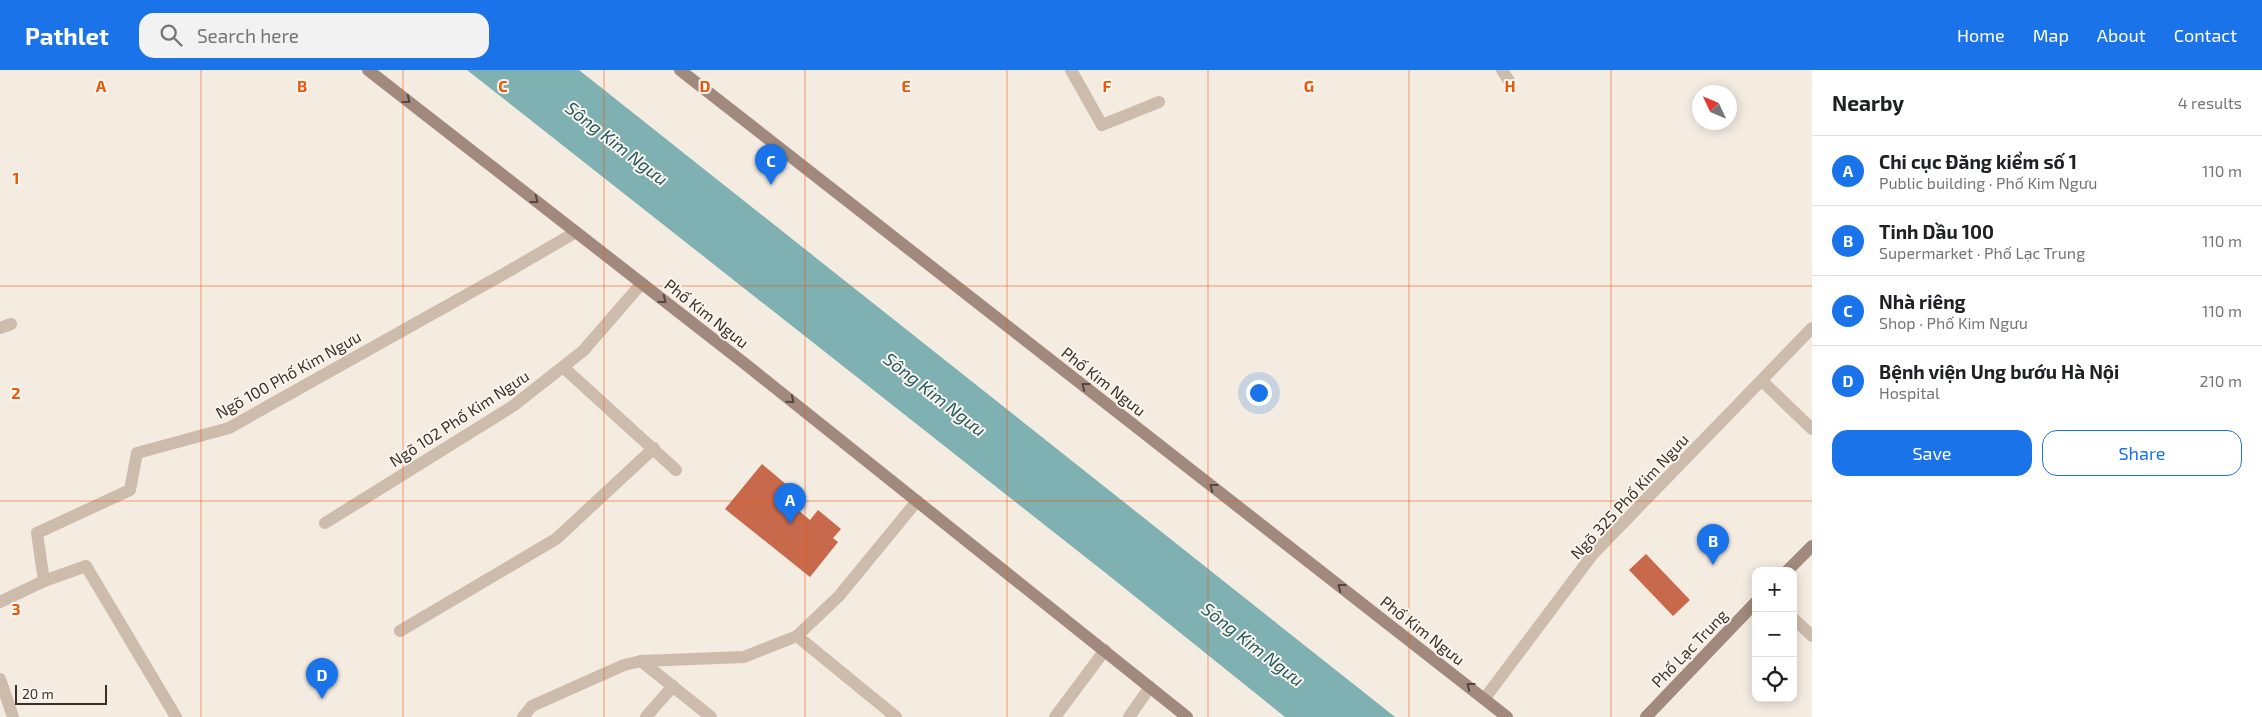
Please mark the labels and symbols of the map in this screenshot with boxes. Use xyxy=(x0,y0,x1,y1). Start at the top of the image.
text: A xyxy=(96,76,107,95)
text: B xyxy=(297,76,307,95)
text: C xyxy=(498,76,508,95)
text: D xyxy=(700,76,711,95)
text: E xyxy=(901,76,911,95)
text: F xyxy=(1103,76,1112,95)
text: G xyxy=(1304,76,1314,95)
text: H xyxy=(1504,76,1516,95)
north arrow xyxy=(1692,85,1737,130)
one-way arrow xyxy=(401,94,411,103)
water label: Sông Kim Ngưu xyxy=(561,96,673,190)
pin: C xyxy=(755,144,787,185)
text: 1 xyxy=(13,168,19,187)
one-way arrow xyxy=(529,194,539,203)
street label: Phố Kim Ngưu xyxy=(661,274,753,352)
one-way arrow xyxy=(657,294,666,302)
street label: Ngõ 100 Phố Kim Ngưu xyxy=(212,326,364,422)
street label: Phố Kim Ngưu xyxy=(1058,342,1150,420)
water label: Sông Kim Ngưu xyxy=(879,347,991,441)
street label: Ngõ 102 Phố Kim Ngưu xyxy=(386,366,532,470)
your location xyxy=(1246,380,1272,406)
text: 2 xyxy=(11,383,21,402)
one-way arrow xyxy=(1082,384,1091,392)
one-way arrow xyxy=(785,395,794,403)
street label: Ngõ 325 Phố Kim Ngưu xyxy=(1566,430,1692,562)
pin: A xyxy=(774,483,806,524)
one-way arrow xyxy=(1209,484,1218,493)
pin: B xyxy=(1697,524,1729,565)
one-way arrow xyxy=(1337,584,1347,593)
street label: Phố Kim Ngưu xyxy=(1377,591,1469,669)
water label: Sông Kim Ngưu xyxy=(1197,597,1309,691)
text: 3 xyxy=(11,599,21,618)
street label: Phố Lạc Trung xyxy=(1647,605,1731,691)
pin: D xyxy=(306,658,338,699)
scale bar xyxy=(15,682,108,705)
one-way arrow xyxy=(1467,684,1476,692)

